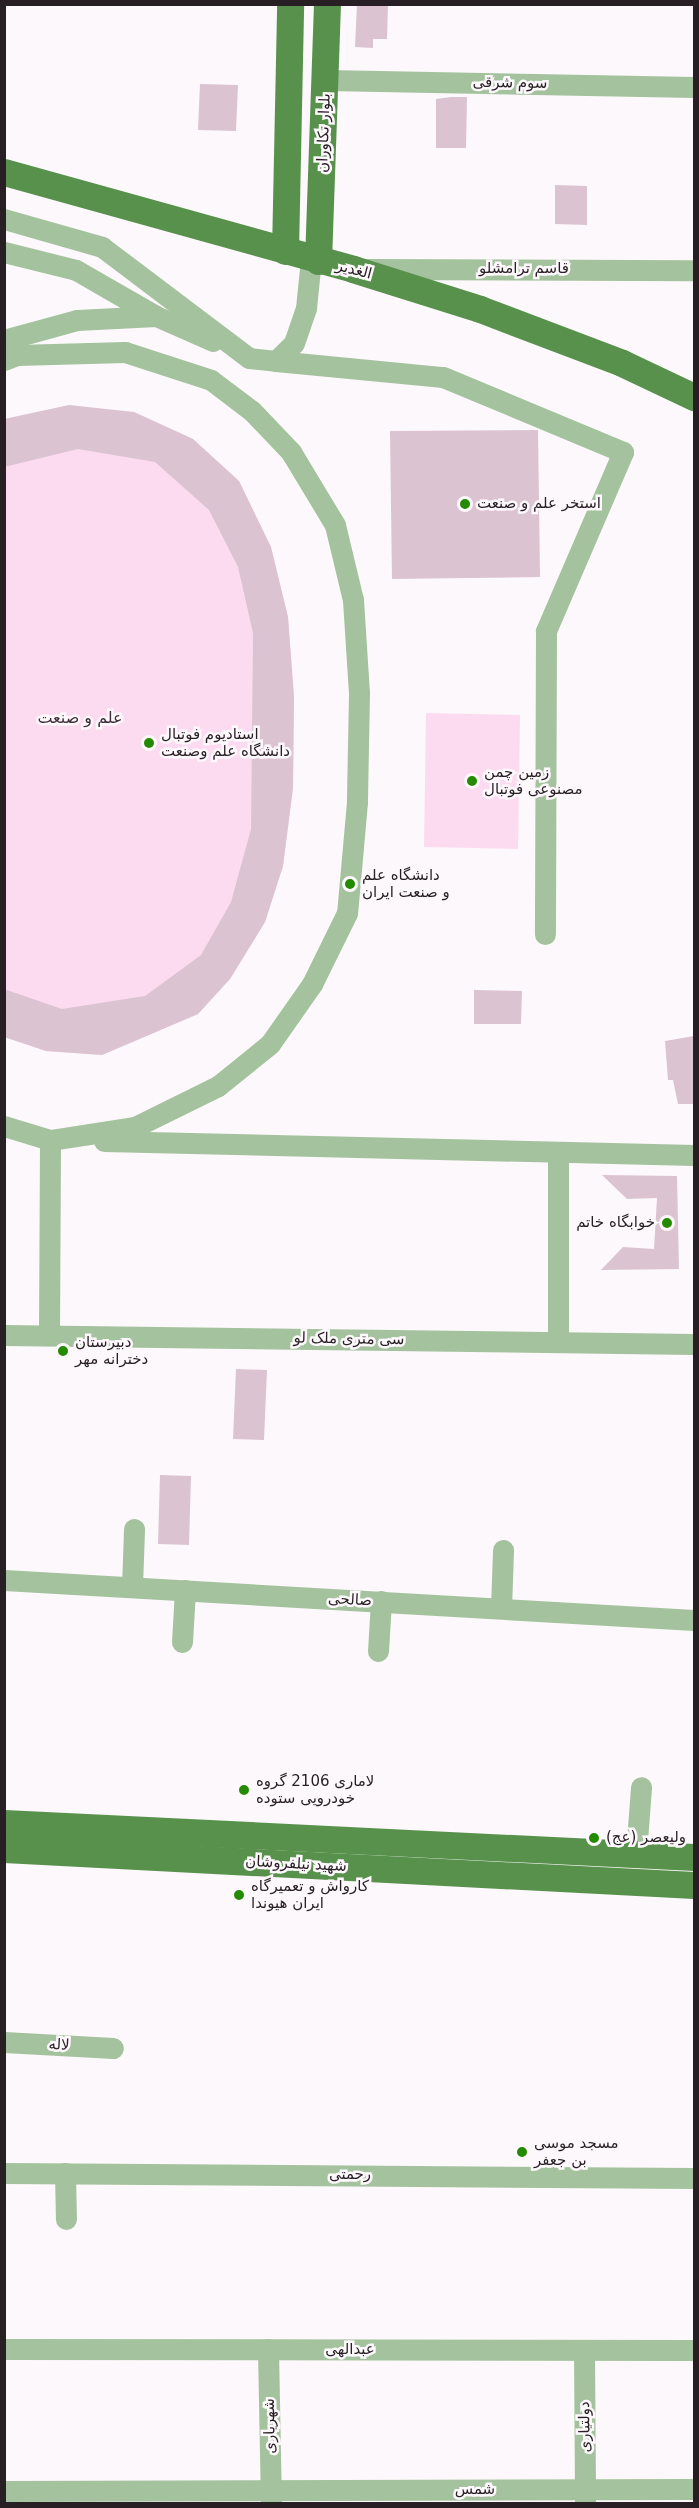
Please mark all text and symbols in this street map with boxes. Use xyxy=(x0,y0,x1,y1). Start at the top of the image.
street label: سوم شرقی xyxy=(472,73,548,93)
street label: بلوار تکاوران xyxy=(314,93,334,173)
street label: الغدیر xyxy=(334,257,374,283)
street label: قاسم ترامشلو xyxy=(479,260,569,278)
place label: استخر علم و صنعت xyxy=(477,495,601,513)
marker: استخر علم و صنعت xyxy=(458,497,472,511)
district label: علم و صنعت xyxy=(37,708,123,728)
place label: استادیوم فوتبال دانشگاه علم وصنعت xyxy=(161,725,290,760)
marker: استادیوم فوتبال دانشگاه علم وصنعت xyxy=(142,736,156,750)
place label: زمین چمن مصنوعی فوتبال xyxy=(484,763,583,798)
marker: زمین چمن مصنوعی فوتبال xyxy=(465,774,479,788)
place label: دانشگاه علم و صنعت ایران xyxy=(362,866,450,901)
marker: دانشگاه علم و صنعت ایران xyxy=(343,877,357,891)
place label: خوابگاه خاتم xyxy=(576,1214,655,1232)
marker: خوابگاه خاتم xyxy=(660,1216,674,1230)
street label: سی متری ملک لو xyxy=(294,1329,404,1349)
place label: دبیرستان دخترانه مهر xyxy=(75,1333,148,1368)
marker: دبیرستان دخترانه مهر xyxy=(56,1344,70,1358)
street label: صالحی xyxy=(328,1590,372,1610)
place label: لاماری 2106 گروه خودرویی ستوده xyxy=(256,1772,374,1807)
marker: لاماری 2106 گروه خودرویی ستوده xyxy=(237,1783,251,1797)
place label: ولیعصر (عج) xyxy=(606,1829,686,1847)
marker: ولیعصر (عج) xyxy=(587,1831,601,1845)
street label: شهید نیلفروشان xyxy=(245,1852,347,1876)
place label: کارواش و تعمیرگاه ایران هیوندا xyxy=(251,1877,369,1912)
marker: کارواش و تعمیرگاه ایران هیوندا xyxy=(232,1888,246,1902)
street label: لاله xyxy=(48,2035,70,2055)
place label: مسجد موسی بن جعفر xyxy=(534,2134,619,2169)
marker: مسجد موسی بن جعفر xyxy=(515,2145,529,2159)
street label: رحمتی xyxy=(329,2166,371,2184)
street label: عبدالهی xyxy=(325,2341,375,2359)
street label: شهریاری xyxy=(261,2398,279,2454)
street label: دولتیاری xyxy=(576,2401,594,2453)
street label: شمس xyxy=(455,2481,495,2499)

